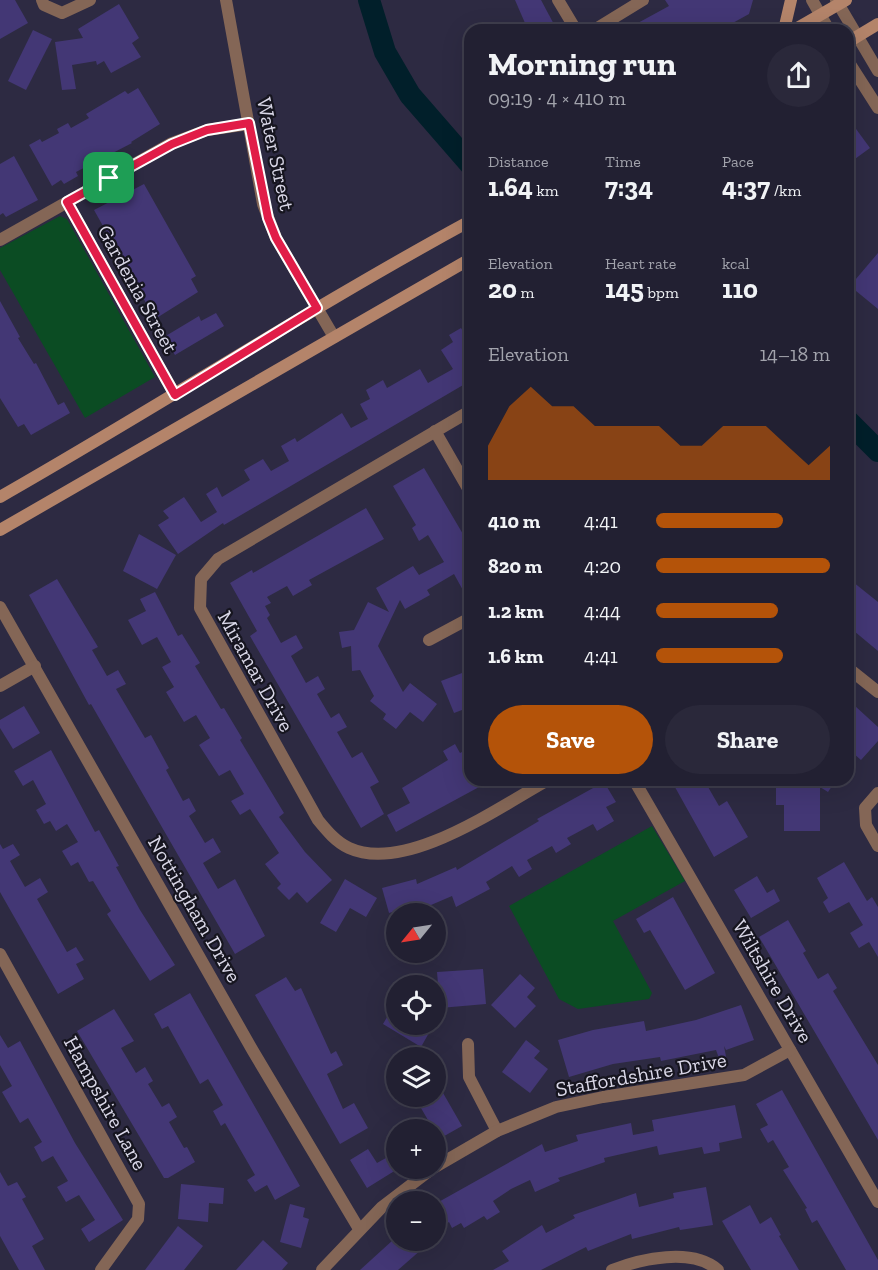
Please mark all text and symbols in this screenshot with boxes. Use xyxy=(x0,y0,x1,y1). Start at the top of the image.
text: Morning run xyxy=(488,44,676,83)
button: share xyxy=(767,44,830,107)
text: 09:19 · 4 × 410 m xyxy=(488,86,626,110)
street label: Water Street xyxy=(252,95,300,213)
pin xyxy=(83,152,134,203)
text: Distance xyxy=(488,152,549,171)
text: Time xyxy=(605,152,641,171)
text: Pace xyxy=(722,152,754,171)
icon: arrive xyxy=(92,161,125,194)
text: 1.64 xyxy=(488,171,533,203)
text: 7:34 xyxy=(605,171,653,203)
text: 4:37 xyxy=(722,171,770,203)
text: km xyxy=(533,181,559,200)
text: /km xyxy=(770,181,801,200)
street label: Gardenia Street xyxy=(92,220,184,358)
text: Elevation xyxy=(488,254,553,273)
text: Heart rate xyxy=(605,254,676,273)
text: kcal xyxy=(722,254,749,273)
text: 20 xyxy=(488,273,517,305)
text: 145 xyxy=(605,273,644,305)
text: 110 xyxy=(722,273,758,305)
text: m xyxy=(517,283,534,302)
text: bpm xyxy=(644,283,679,302)
text: Elevation xyxy=(488,342,569,366)
text: 14–18 m xyxy=(759,342,830,366)
text: 410 m xyxy=(488,509,540,533)
text: 4:41 xyxy=(584,509,618,533)
text: 820 m xyxy=(488,554,542,578)
text: 4:20 xyxy=(584,554,621,578)
text: 1.2 km xyxy=(488,599,544,623)
text: 4:44 xyxy=(584,599,621,623)
street label: Miramar Drive xyxy=(213,606,300,736)
text: 1.6 km xyxy=(488,644,543,668)
text: 4:41 xyxy=(584,644,618,668)
button: Save xyxy=(488,705,653,774)
button: Share xyxy=(665,705,830,774)
street label: Nottingham Drive xyxy=(143,831,247,987)
north arrow xyxy=(386,903,446,963)
map controls xyxy=(386,903,446,1251)
street label: Wiltshire Drive xyxy=(728,915,818,1047)
button: locate xyxy=(386,975,446,1035)
street label: Hampshire Lane xyxy=(59,1032,153,1174)
button: layers xyxy=(386,1047,446,1107)
street label: Staffordshire Drive xyxy=(554,1047,728,1101)
button: + xyxy=(386,1119,446,1179)
button: − xyxy=(386,1191,446,1251)

